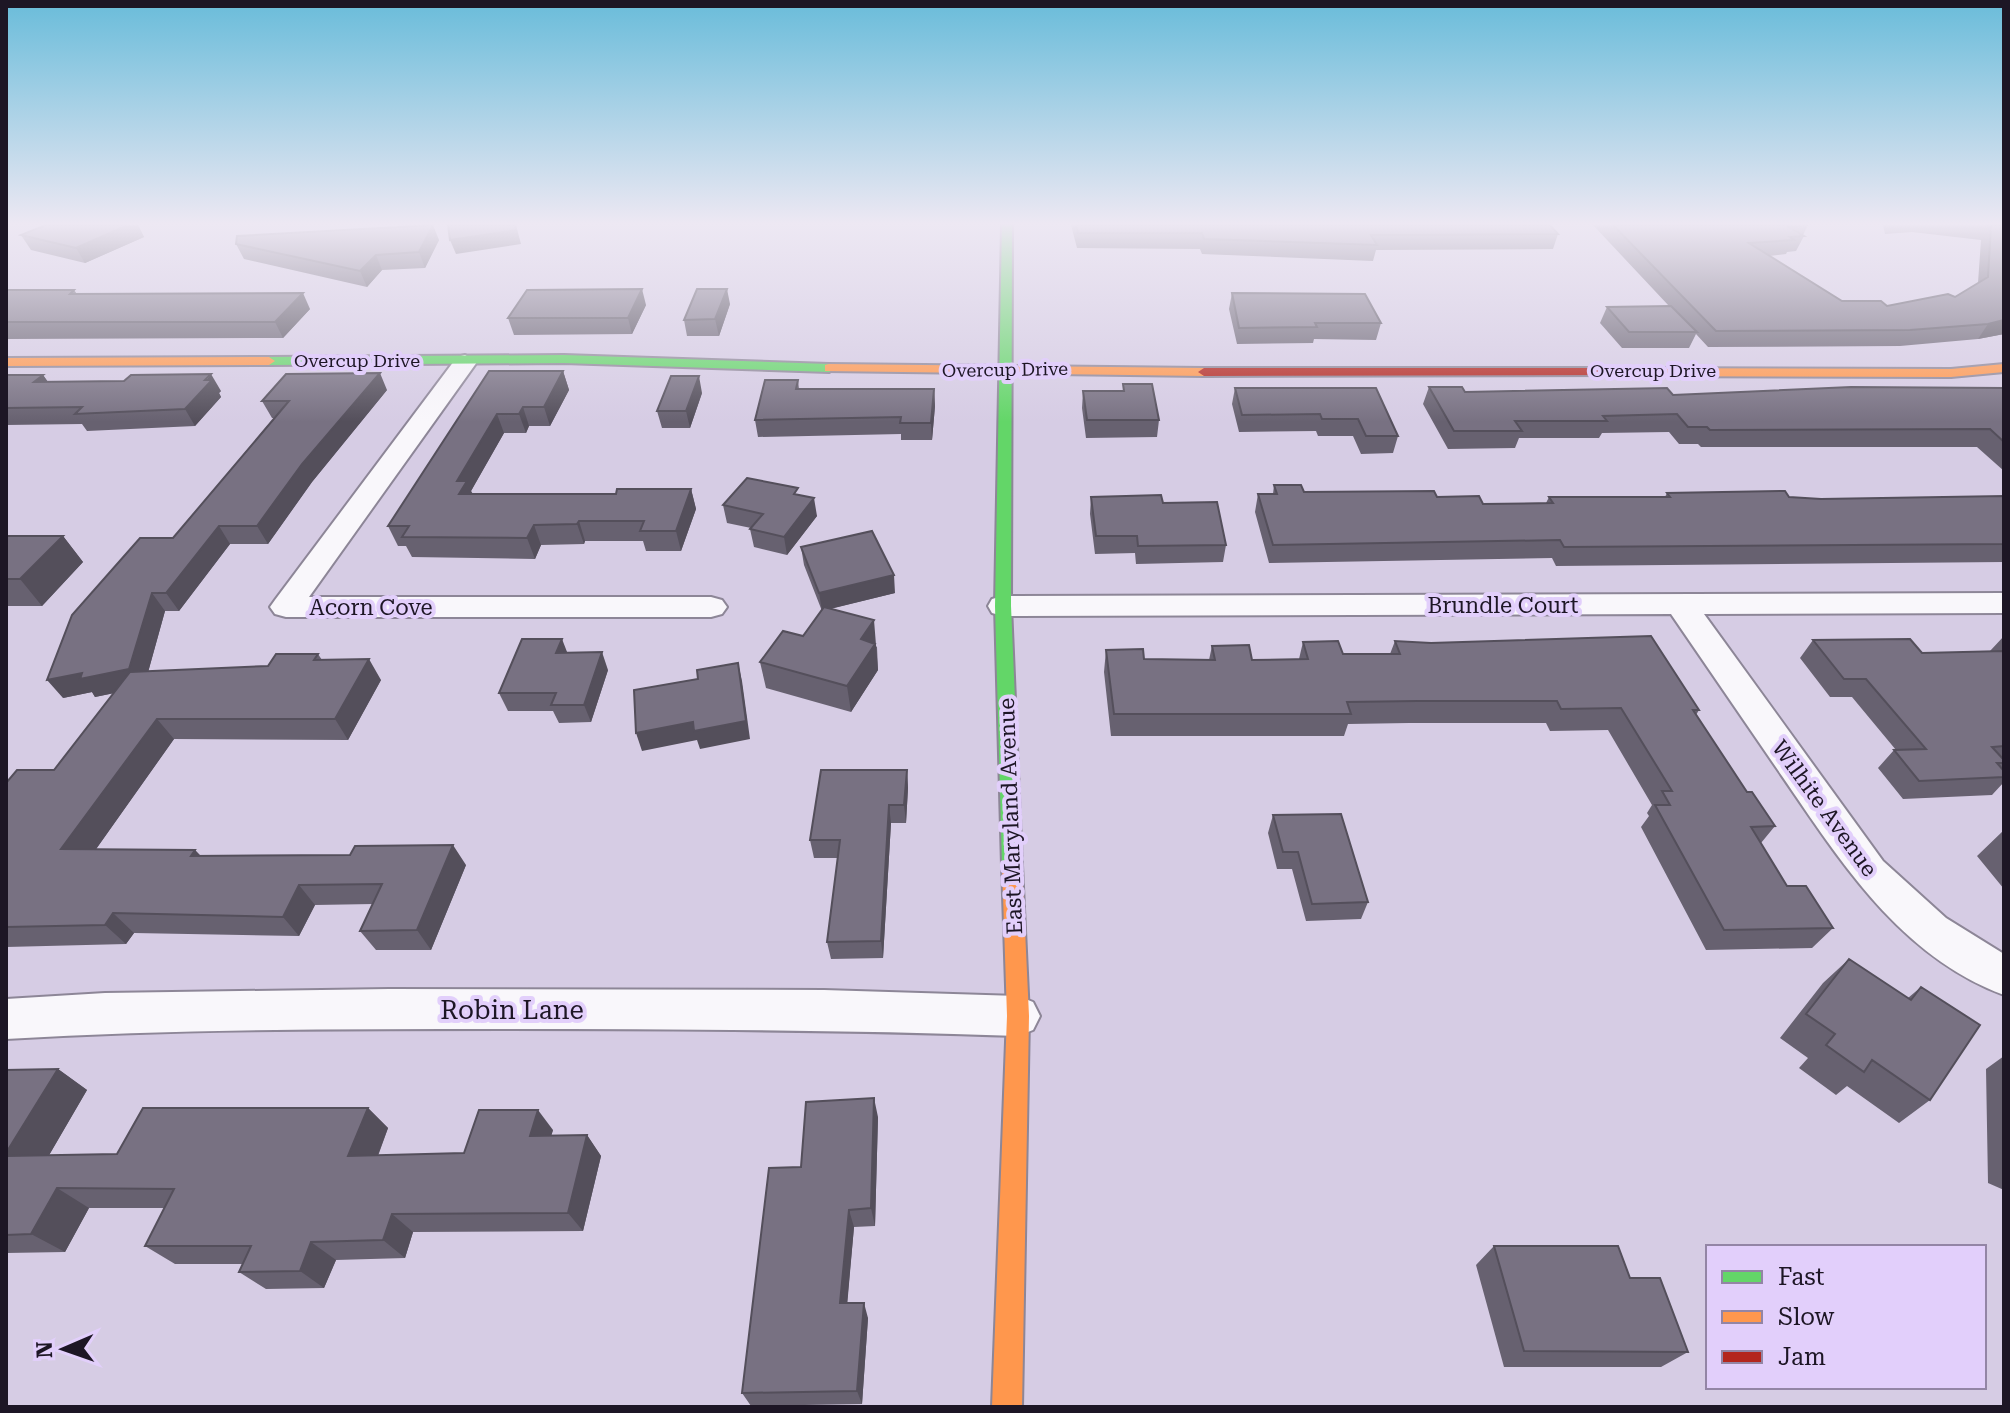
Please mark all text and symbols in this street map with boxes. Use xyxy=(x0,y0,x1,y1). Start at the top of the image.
street label: Overcup Drive xyxy=(294,350,420,371)
street label: Overcup Drive xyxy=(942,358,1068,381)
street label: Overcup Drive xyxy=(1590,360,1716,381)
street label: Brundle Court xyxy=(1428,593,1578,618)
street label: Acorn Cove xyxy=(309,595,433,620)
street label: East Maryland Avenue xyxy=(994,697,1027,935)
street label: Wilhite Avenue xyxy=(1767,735,1882,881)
street label: Robin Lane xyxy=(440,995,584,1025)
legend xyxy=(1706,1245,1986,1389)
text: Fast xyxy=(1778,1263,1825,1291)
text: Slow xyxy=(1778,1303,1835,1331)
north arrow xyxy=(24,1309,104,1389)
text: N xyxy=(32,1341,57,1359)
text: Jam xyxy=(1778,1343,1826,1371)

